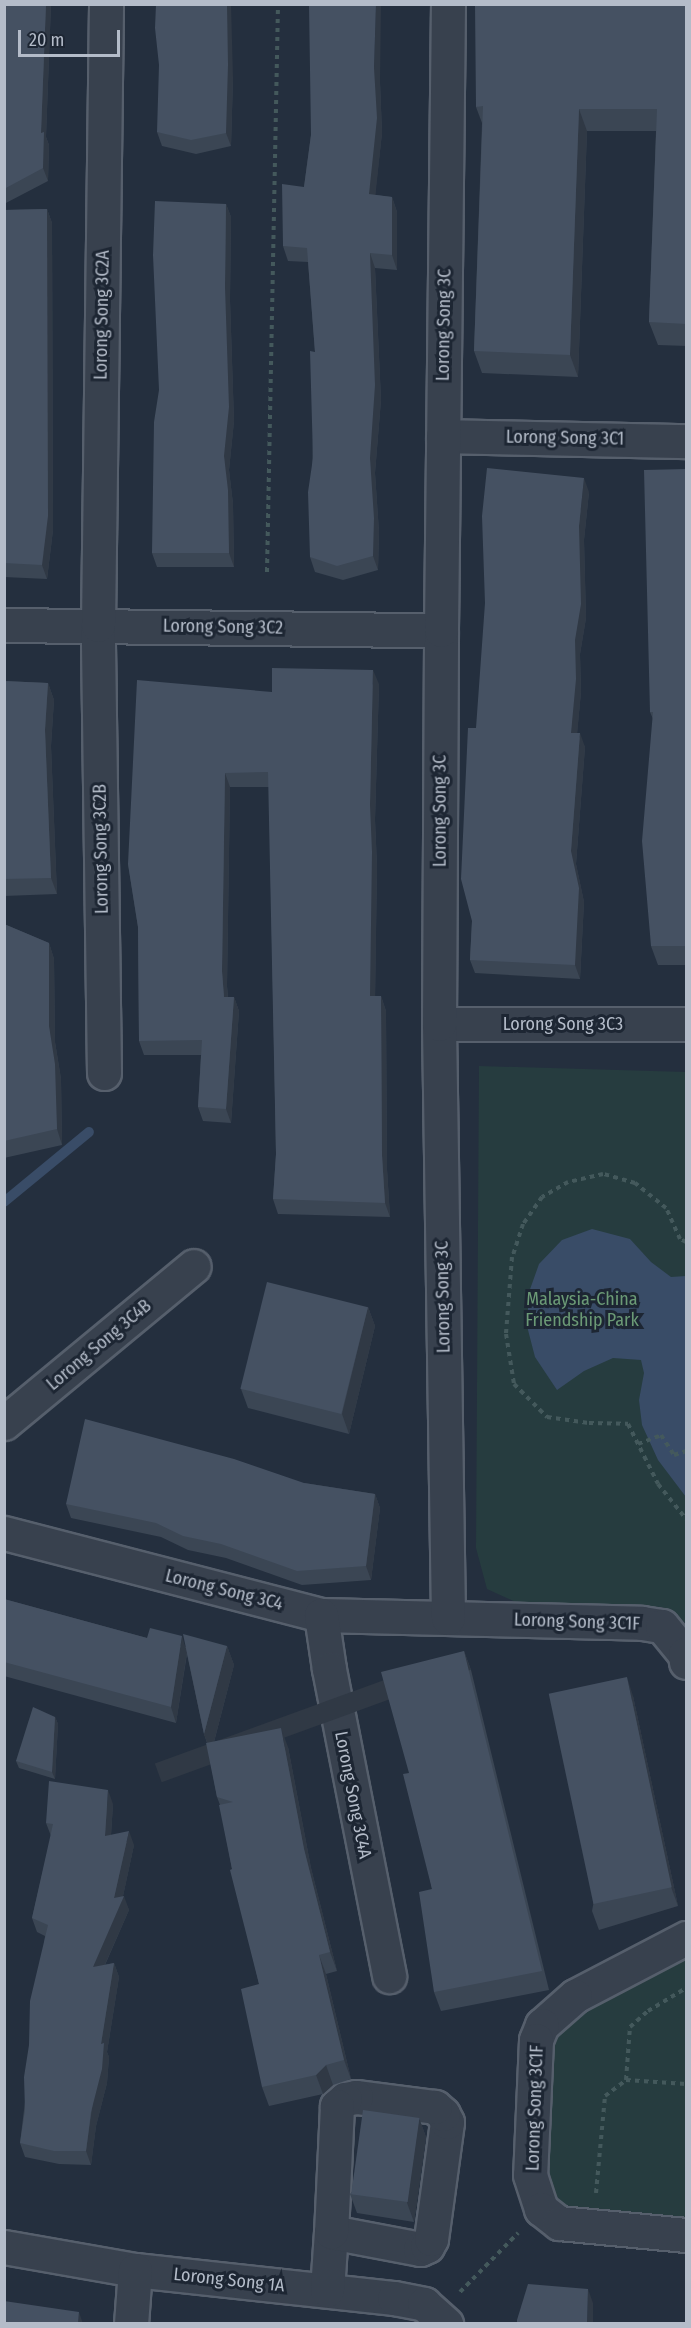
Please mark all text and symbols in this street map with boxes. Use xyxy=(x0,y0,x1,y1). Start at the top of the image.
scale bar xyxy=(21,18,123,56)
text: 20 m xyxy=(29,29,64,51)
street label: Lorong Song 3C2A xyxy=(90,250,114,380)
street label: Lorong Song 3C xyxy=(432,269,456,381)
street label: Lorong Song 3C1 xyxy=(506,426,624,450)
street label: Lorong Song 3C2 xyxy=(163,615,283,639)
street label: Lorong Song 3C xyxy=(429,755,451,867)
street label: Lorong Song 3C2B xyxy=(89,784,113,914)
street label: Lorong Song 3C3 xyxy=(503,1013,623,1035)
street label: Lorong Song 3C xyxy=(431,1241,455,1353)
park label: Malaysia-China Friendship Park xyxy=(525,1289,639,1332)
street label: Lorong Song 3C4B xyxy=(42,1295,156,1395)
street label: Lorong Song 3C4 xyxy=(163,1565,285,1615)
street label: Lorong Song 3C1F xyxy=(514,1609,640,1635)
street label: Lorong Song 3C4A xyxy=(330,1729,376,1861)
street label: Lorong Song 3C1F xyxy=(522,2045,548,2171)
street label: Lorong Song 1A xyxy=(172,2263,286,2297)

